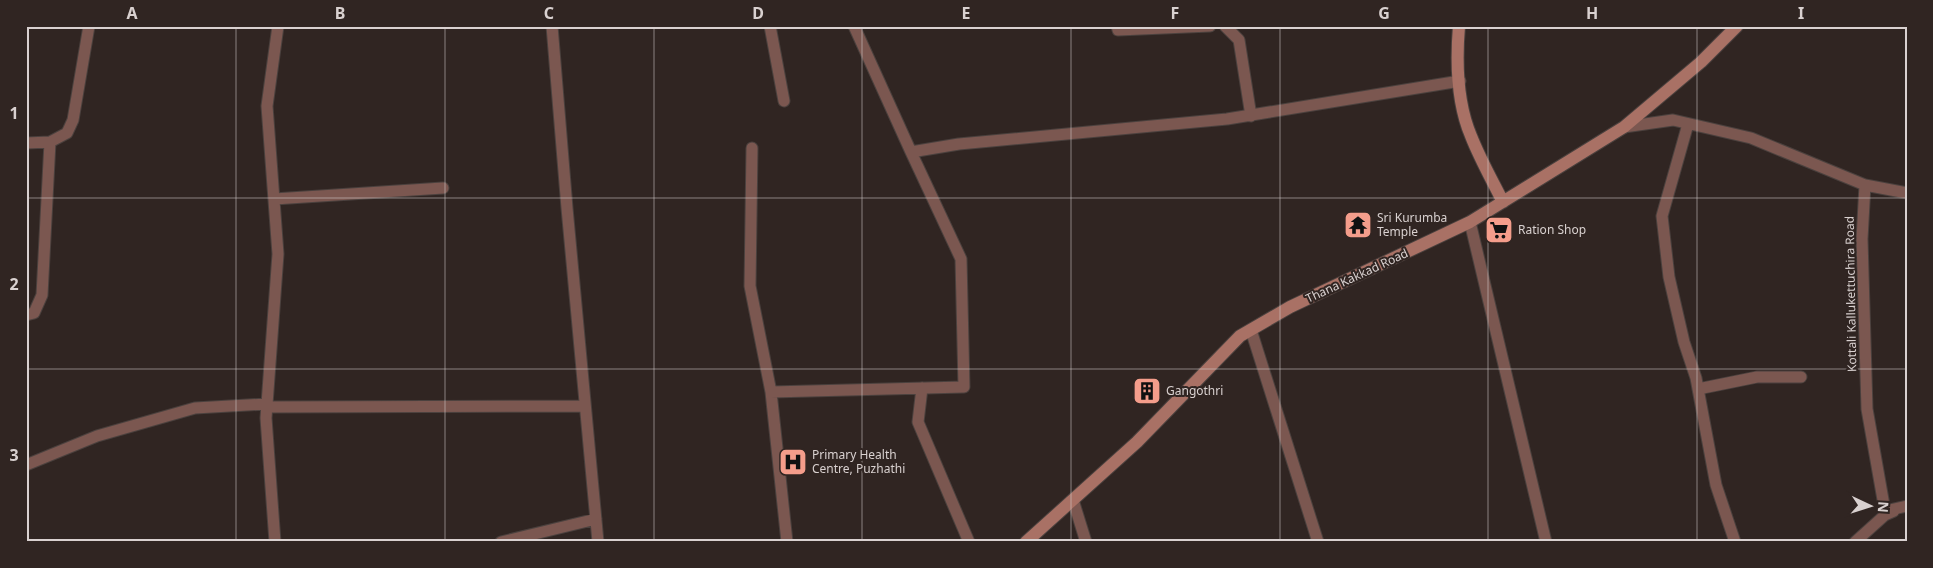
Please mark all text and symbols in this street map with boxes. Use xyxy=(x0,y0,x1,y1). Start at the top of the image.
text: A xyxy=(126,2,138,24)
text: B xyxy=(335,2,345,24)
text: C xyxy=(544,2,554,24)
text: D xyxy=(752,2,764,24)
text: E xyxy=(962,2,971,24)
text: F xyxy=(1171,2,1179,24)
text: G xyxy=(1378,2,1390,24)
text: H xyxy=(1586,2,1598,24)
text: I xyxy=(1798,2,1804,24)
text: 1 xyxy=(9,102,19,124)
place label: Sri Kurumba Temple xyxy=(1377,209,1447,240)
temple icon: Sri Kurumba Temple xyxy=(1343,210,1373,240)
supermarket icon: Ration Shop xyxy=(1484,215,1514,245)
street label: Kottali Kallukettuchira Road xyxy=(1841,216,1860,372)
place label: Ration Shop xyxy=(1518,221,1586,238)
street label: Thana Kakkad Road xyxy=(1303,244,1411,307)
text: 2 xyxy=(9,273,19,295)
building icon: Gangothri xyxy=(1132,376,1162,406)
place label: Gangothri xyxy=(1166,382,1223,399)
text: 3 xyxy=(9,444,19,466)
place label: Primary Health Centre, Puzhathi xyxy=(812,446,905,477)
hospital icon: Primary Health Centre, Puzhathi xyxy=(778,447,808,477)
north arrow xyxy=(1846,480,1896,530)
text: N xyxy=(1874,501,1893,513)

